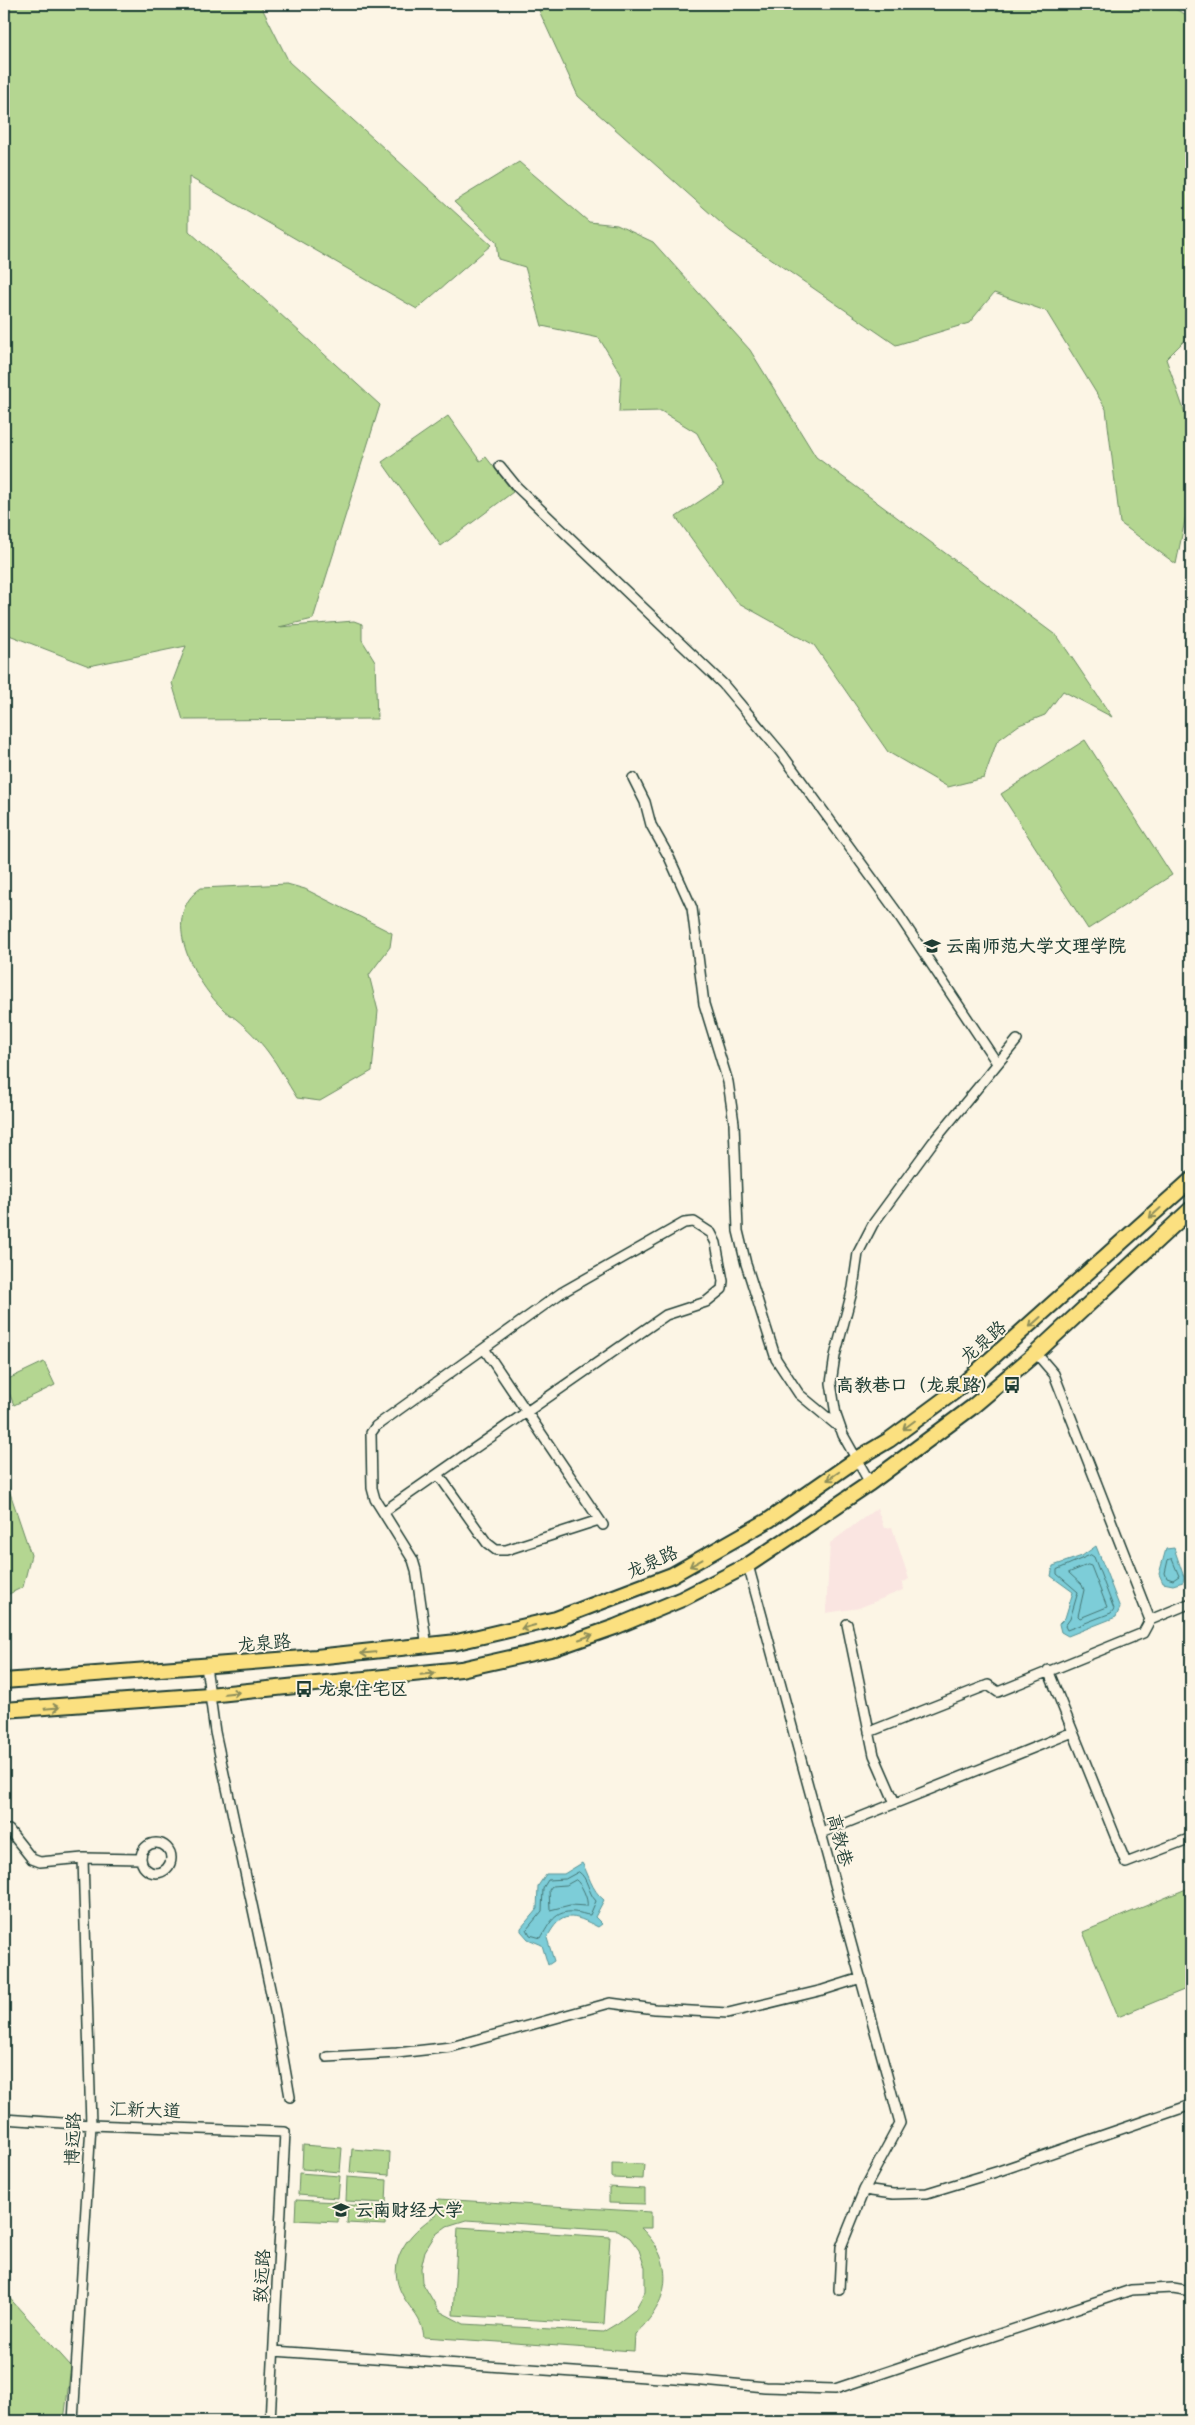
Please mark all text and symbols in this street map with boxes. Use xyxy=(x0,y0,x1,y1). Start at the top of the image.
school or university icon: 云南师范大学文理学院 xyxy=(922,936,942,956)
place label: 云南师范大学文理学院 xyxy=(946,937,1126,959)
one-way arrow xyxy=(1149,1207,1162,1219)
one-way arrow xyxy=(1028,1316,1041,1327)
street label: 龙泉路 xyxy=(957,1317,1012,1370)
place label: 高教巷口（龙泉路） xyxy=(836,1375,998,1398)
bus stop icon: 高教巷口（龙泉路） xyxy=(1002,1375,1022,1395)
one-way arrow xyxy=(903,1420,917,1430)
one-way arrow xyxy=(826,1471,840,1481)
street label: 龙泉路 xyxy=(624,1543,682,1585)
one-way arrow xyxy=(689,1558,703,1568)
one-way arrow xyxy=(520,1622,536,1632)
street label: 龙泉路 xyxy=(236,1632,292,1658)
one-way arrow xyxy=(578,1632,594,1641)
one-way arrow xyxy=(360,1648,376,1657)
one-way arrow xyxy=(420,1669,436,1679)
bus stop icon: 龙泉住宅区 xyxy=(294,1679,314,1699)
place label: 龙泉住宅区 xyxy=(318,1679,408,1702)
one-way arrow xyxy=(223,1688,239,1698)
one-way arrow xyxy=(44,1703,60,1712)
street label: 高教巷 xyxy=(820,1812,856,1869)
street label: 汇新大道 xyxy=(109,2100,181,2124)
street label: 博远路 xyxy=(63,2112,87,2166)
school or university icon: 云南财经大学 xyxy=(331,2200,351,2220)
place label: 云南财经大学 xyxy=(355,2201,463,2223)
street label: 致远路 xyxy=(252,2249,276,2304)

